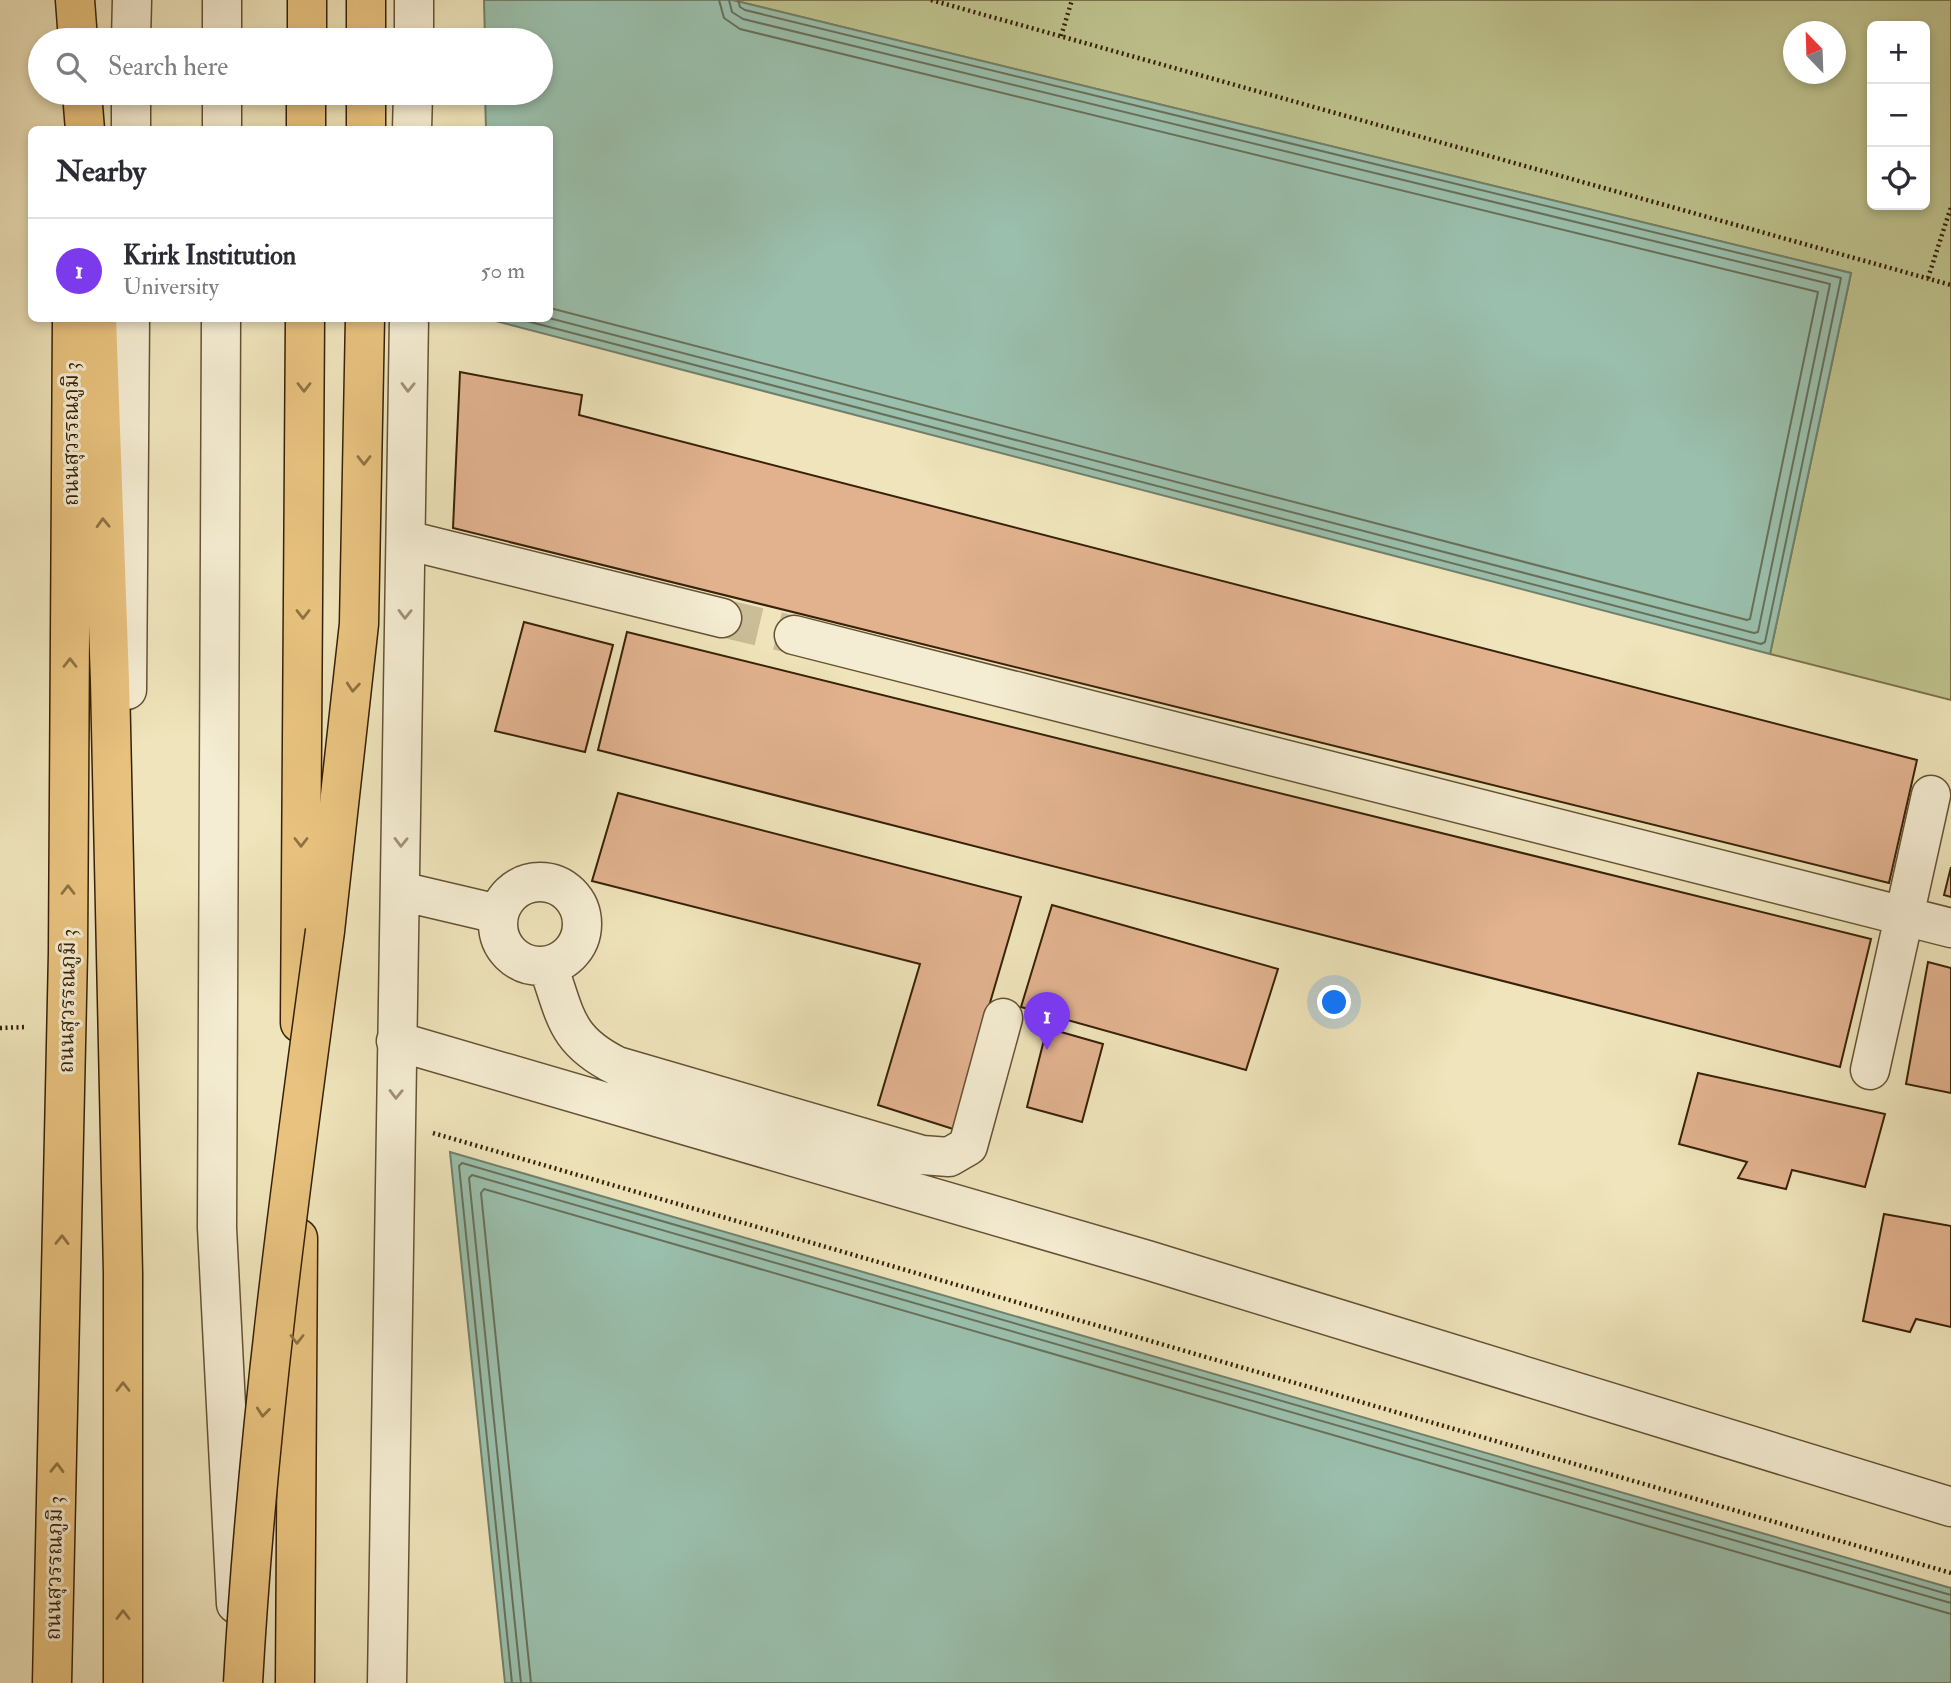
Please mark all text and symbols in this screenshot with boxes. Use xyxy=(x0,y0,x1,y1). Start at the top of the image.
north arrow xyxy=(1783,21,1846,84)
map controls xyxy=(1867,21,1930,210)
button: + xyxy=(1867,21,1930,84)
search box xyxy=(28,28,553,105)
icon: search xyxy=(52,48,90,86)
text: Search here xyxy=(108,51,228,83)
button: − xyxy=(1867,84,1930,147)
button: locate xyxy=(1867,147,1930,210)
text: Nearby xyxy=(56,153,146,190)
text: Krirk Institution xyxy=(123,240,296,272)
text: 1 xyxy=(75,256,83,285)
text: 50 m xyxy=(481,256,525,285)
text: University xyxy=(123,272,219,301)
street label: ถนนสุวรรณภูมิ 3 xyxy=(58,362,85,506)
one-way arrow xyxy=(401,381,416,392)
one-way arrow xyxy=(296,382,312,392)
one-way arrow xyxy=(356,455,372,466)
one-way arrow xyxy=(96,517,111,528)
one-way arrow xyxy=(295,609,311,620)
one-way arrow xyxy=(397,609,413,620)
one-way arrow xyxy=(62,657,78,668)
one-way arrow xyxy=(346,682,361,693)
one-way arrow xyxy=(293,837,309,847)
one-way arrow xyxy=(393,837,409,847)
one-way arrow xyxy=(60,885,76,895)
street label: ถนนสุวรรณภูมิ 3 xyxy=(53,929,82,1073)
your location xyxy=(1317,985,1351,1019)
pin: 1 xyxy=(1024,992,1070,1050)
one-way arrow xyxy=(388,1089,404,1099)
one-way arrow xyxy=(54,1235,70,1245)
one-way arrow xyxy=(290,1333,305,1344)
one-way arrow xyxy=(115,1382,131,1392)
one-way arrow xyxy=(256,1406,271,1417)
one-way arrow xyxy=(49,1462,64,1473)
street label: ถนนสุวรรณภูมิ 3 xyxy=(40,1496,69,1640)
one-way arrow xyxy=(115,1609,131,1620)

